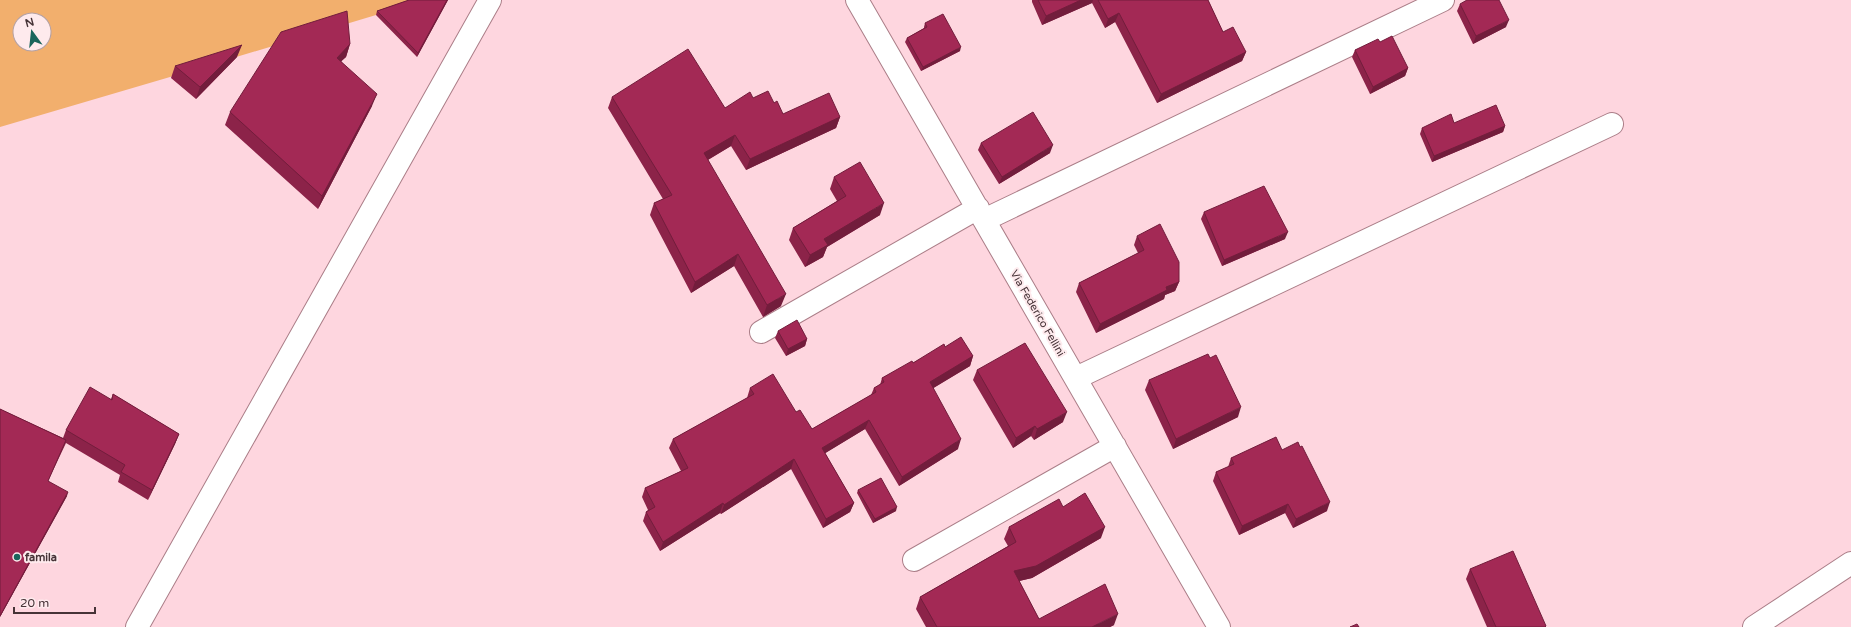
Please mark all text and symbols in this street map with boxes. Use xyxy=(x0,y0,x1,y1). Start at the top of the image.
north arrow xyxy=(12,12,52,52)
text: N xyxy=(24,15,35,30)
street label: Via Federico Fellini xyxy=(1008,268,1068,359)
place label: famila xyxy=(24,551,57,564)
marker: famila xyxy=(12,552,22,562)
scale bar xyxy=(14,589,95,615)
text: 20 m xyxy=(20,596,49,610)

